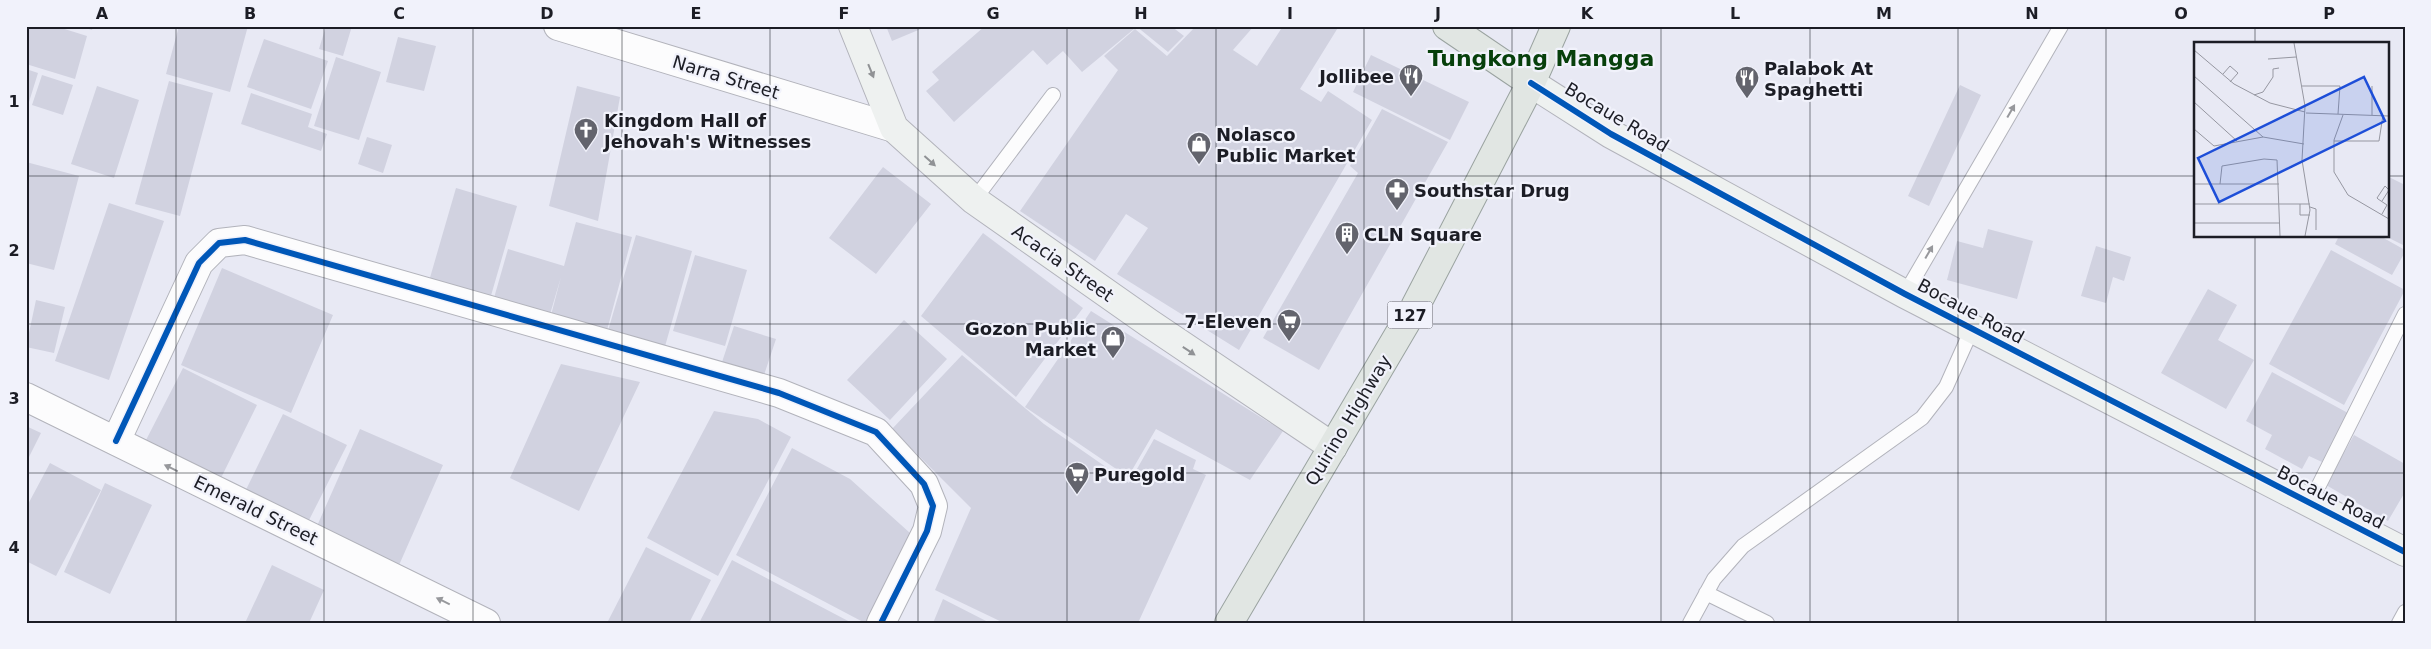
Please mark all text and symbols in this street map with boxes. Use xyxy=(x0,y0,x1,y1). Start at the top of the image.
text: A xyxy=(96,4,109,23)
text: B xyxy=(244,4,256,23)
text: C xyxy=(393,4,405,23)
text: D xyxy=(540,4,554,23)
text: E xyxy=(691,4,701,23)
text: F xyxy=(839,4,849,23)
text: G xyxy=(986,4,1000,23)
text: H xyxy=(1134,4,1148,23)
text: I xyxy=(1287,4,1293,23)
text: J xyxy=(1434,4,1441,23)
text: K xyxy=(1581,4,1594,23)
text: L xyxy=(1730,4,1740,23)
text: M xyxy=(1876,4,1892,23)
text: N xyxy=(2025,4,2039,23)
text: O xyxy=(2174,4,2188,23)
text: P xyxy=(2323,4,2335,23)
inset map xyxy=(2194,42,2388,238)
district label: Tungkong Mangga xyxy=(1428,46,1654,71)
street label: Narra Street xyxy=(670,51,782,103)
place label: Palabok At Spaghetti xyxy=(1764,58,1874,100)
restaurant icon: Jollibee xyxy=(1398,63,1424,97)
one-way arrow xyxy=(868,64,875,79)
restaurant icon: Palabok At Spaghetti xyxy=(1734,65,1760,99)
place label: Jollibee xyxy=(1317,66,1394,87)
street label: Bocaue Road xyxy=(1561,78,1673,156)
text: 1 xyxy=(8,92,20,111)
one-way arrow xyxy=(2007,105,2016,118)
place label: Kingdom Hall of Jehovah's Witnesses xyxy=(602,110,811,152)
church icon: Kingdom Hall of Jehovah's Witnesses xyxy=(573,117,599,151)
place label: Nolasco Public Market xyxy=(1216,124,1356,166)
shop icon: Nolasco Public Market xyxy=(1186,131,1212,165)
one-way arrow xyxy=(924,155,936,167)
pharmacy icon: Southstar Drug xyxy=(1384,177,1410,211)
place label: Southstar Drug xyxy=(1414,180,1570,201)
street label: Acacia Street xyxy=(1008,220,1118,306)
building icon: CLN Square xyxy=(1334,221,1360,255)
place label: CLN Square xyxy=(1364,224,1482,245)
text: 2 xyxy=(8,241,20,260)
one-way arrow xyxy=(1925,245,1934,258)
street label: Bocaue Road xyxy=(1914,274,2028,348)
road number: 127 xyxy=(1388,302,1432,328)
supermarket icon: 7-Eleven xyxy=(1276,308,1302,342)
place label: 7-Eleven xyxy=(1185,311,1272,332)
place label: Gozon Public Market xyxy=(965,318,1096,360)
shop icon: Gozon Public Market xyxy=(1100,325,1126,359)
one-way arrow xyxy=(1182,346,1196,356)
street label: Quirino Highway xyxy=(1301,350,1396,489)
text: 3 xyxy=(8,389,20,408)
supermarket icon: Puregold xyxy=(1064,461,1090,495)
street label: Bocaue Road xyxy=(2274,461,2388,533)
one-way arrow xyxy=(164,464,178,472)
place label: Puregold xyxy=(1094,464,1185,485)
street label: Emerald Street xyxy=(191,471,321,549)
text: 4 xyxy=(8,538,20,557)
one-way arrow xyxy=(436,597,450,605)

